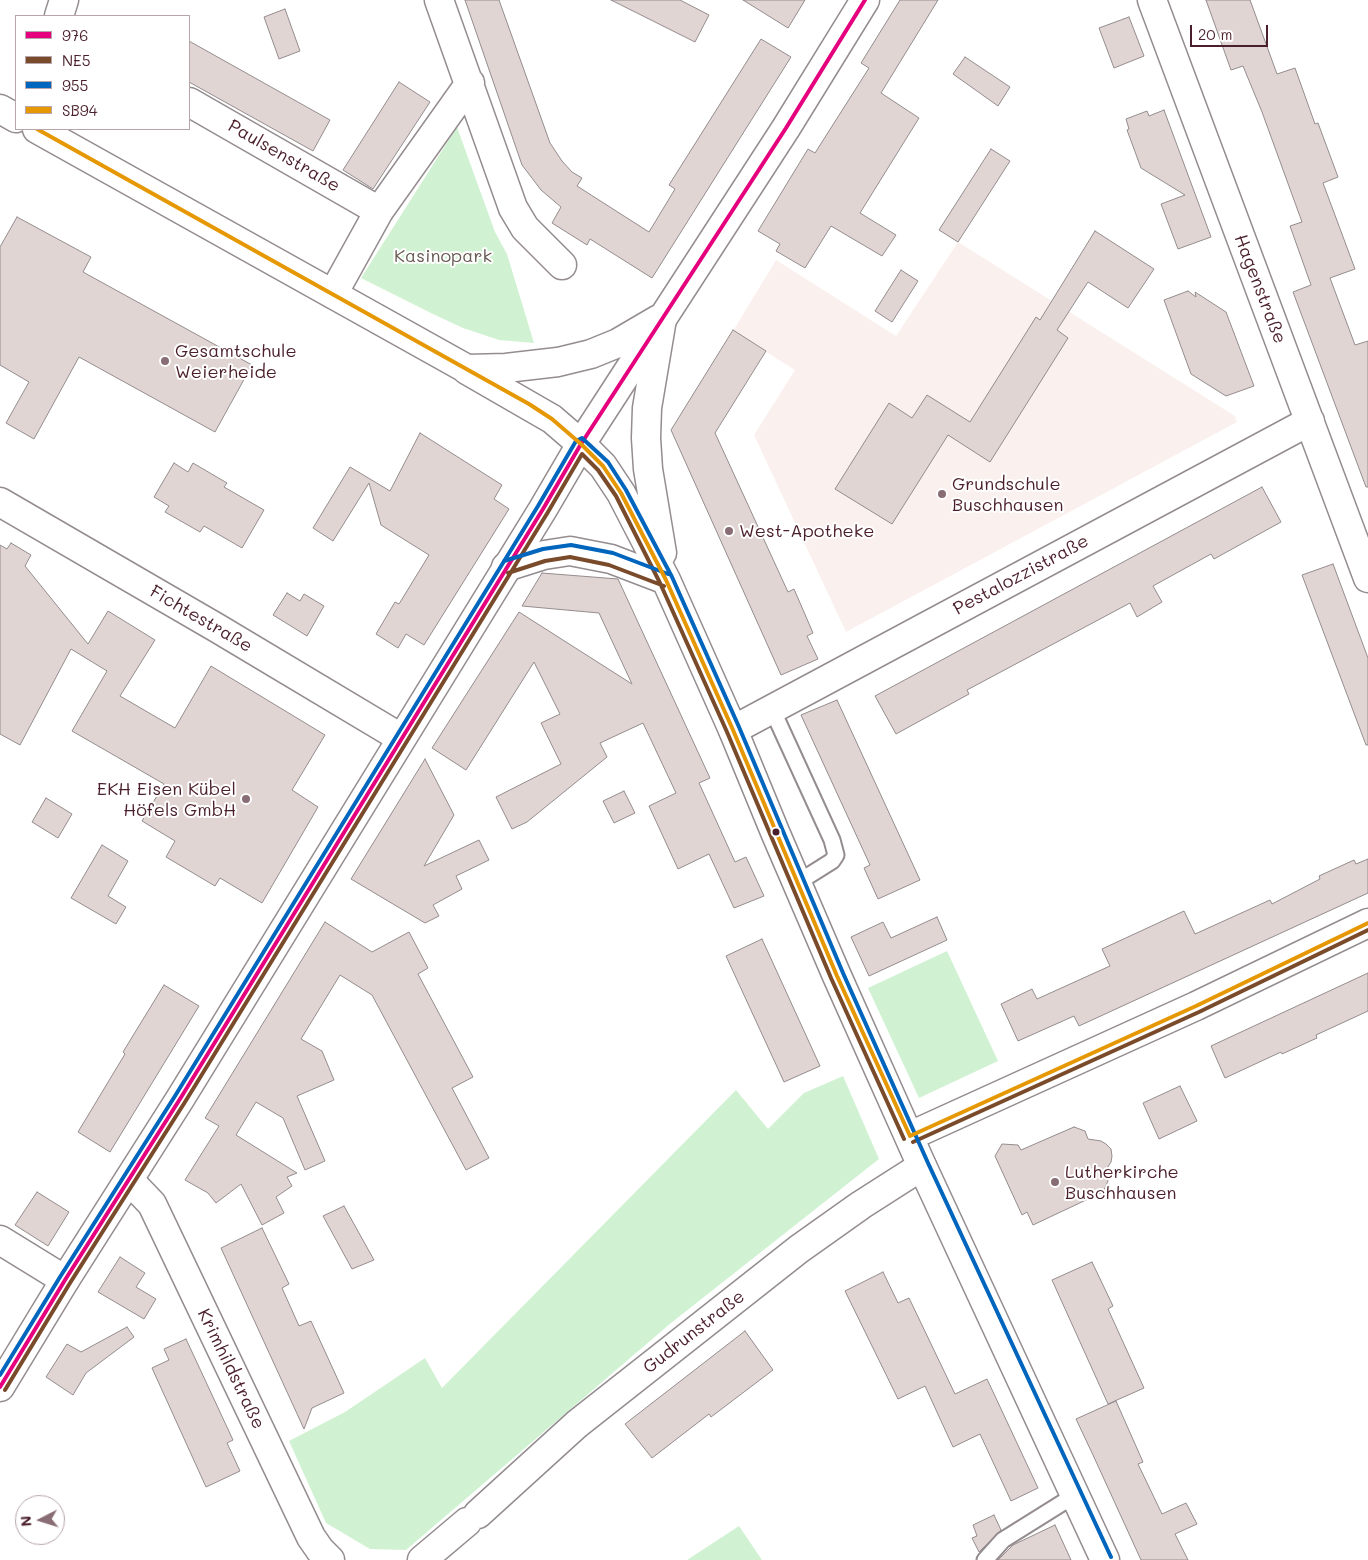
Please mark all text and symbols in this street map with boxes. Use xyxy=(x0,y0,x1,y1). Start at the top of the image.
legend xyxy=(15,15,190,130)
scale bar xyxy=(1193,15,1270,47)
text: 20 m xyxy=(1198,24,1232,44)
text: 976 xyxy=(62,25,88,45)
text: NE5 xyxy=(62,50,90,70)
text: 955 xyxy=(62,75,88,95)
text: SB94 xyxy=(62,100,97,120)
street label: Paulsenstraße xyxy=(224,115,344,197)
street label: Hagenstraße xyxy=(1229,231,1291,347)
park label: Kasinopark xyxy=(394,245,492,267)
place label: Gesamtschule Weierheide xyxy=(175,340,297,382)
marker: Gesamtschule Weierheide xyxy=(159,355,171,367)
place label: Grundschule Buschhausen xyxy=(952,473,1064,516)
marker: Grundschule Buschhausen xyxy=(936,488,948,500)
place label: West-Apotheke xyxy=(739,520,874,542)
marker: West-Apotheke xyxy=(723,525,735,537)
street label: Pestalozzistraße xyxy=(950,530,1092,620)
street label: Fichtestraße xyxy=(146,581,256,657)
place label: EKH Eisen Kübel Höfels GmbH xyxy=(97,778,236,821)
marker: EKH Eisen Kübel Höfels GmbH xyxy=(240,793,252,805)
unlabelled marker xyxy=(771,827,781,837)
place label: Lutherkirche Buschhausen xyxy=(1065,1161,1179,1204)
marker: Lutherkirche Buschhausen xyxy=(1049,1176,1061,1188)
street label: Gudrunstraße xyxy=(639,1286,749,1378)
street label: Krimhildstraße xyxy=(193,1305,269,1433)
north arrow xyxy=(15,1495,65,1545)
text: N xyxy=(16,1515,35,1527)

